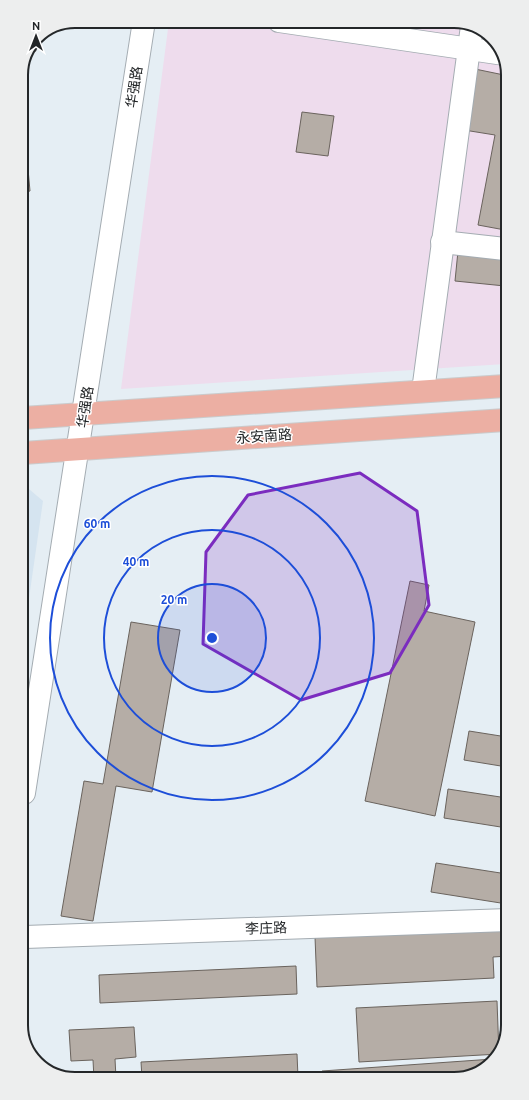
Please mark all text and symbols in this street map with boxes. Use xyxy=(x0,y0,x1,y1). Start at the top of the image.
north arrow xyxy=(16,16,56,56)
text: N xyxy=(32,20,40,32)
street label: 华强路 xyxy=(123,65,145,109)
street label: 华强路 xyxy=(74,385,96,429)
street label: 永安南路 xyxy=(236,426,292,446)
text: 60 m xyxy=(84,517,110,530)
text: 40 m xyxy=(123,555,149,568)
text: 20 m xyxy=(161,593,187,606)
centre of rings xyxy=(205,631,219,645)
street label: 李庄路 xyxy=(245,919,287,937)

